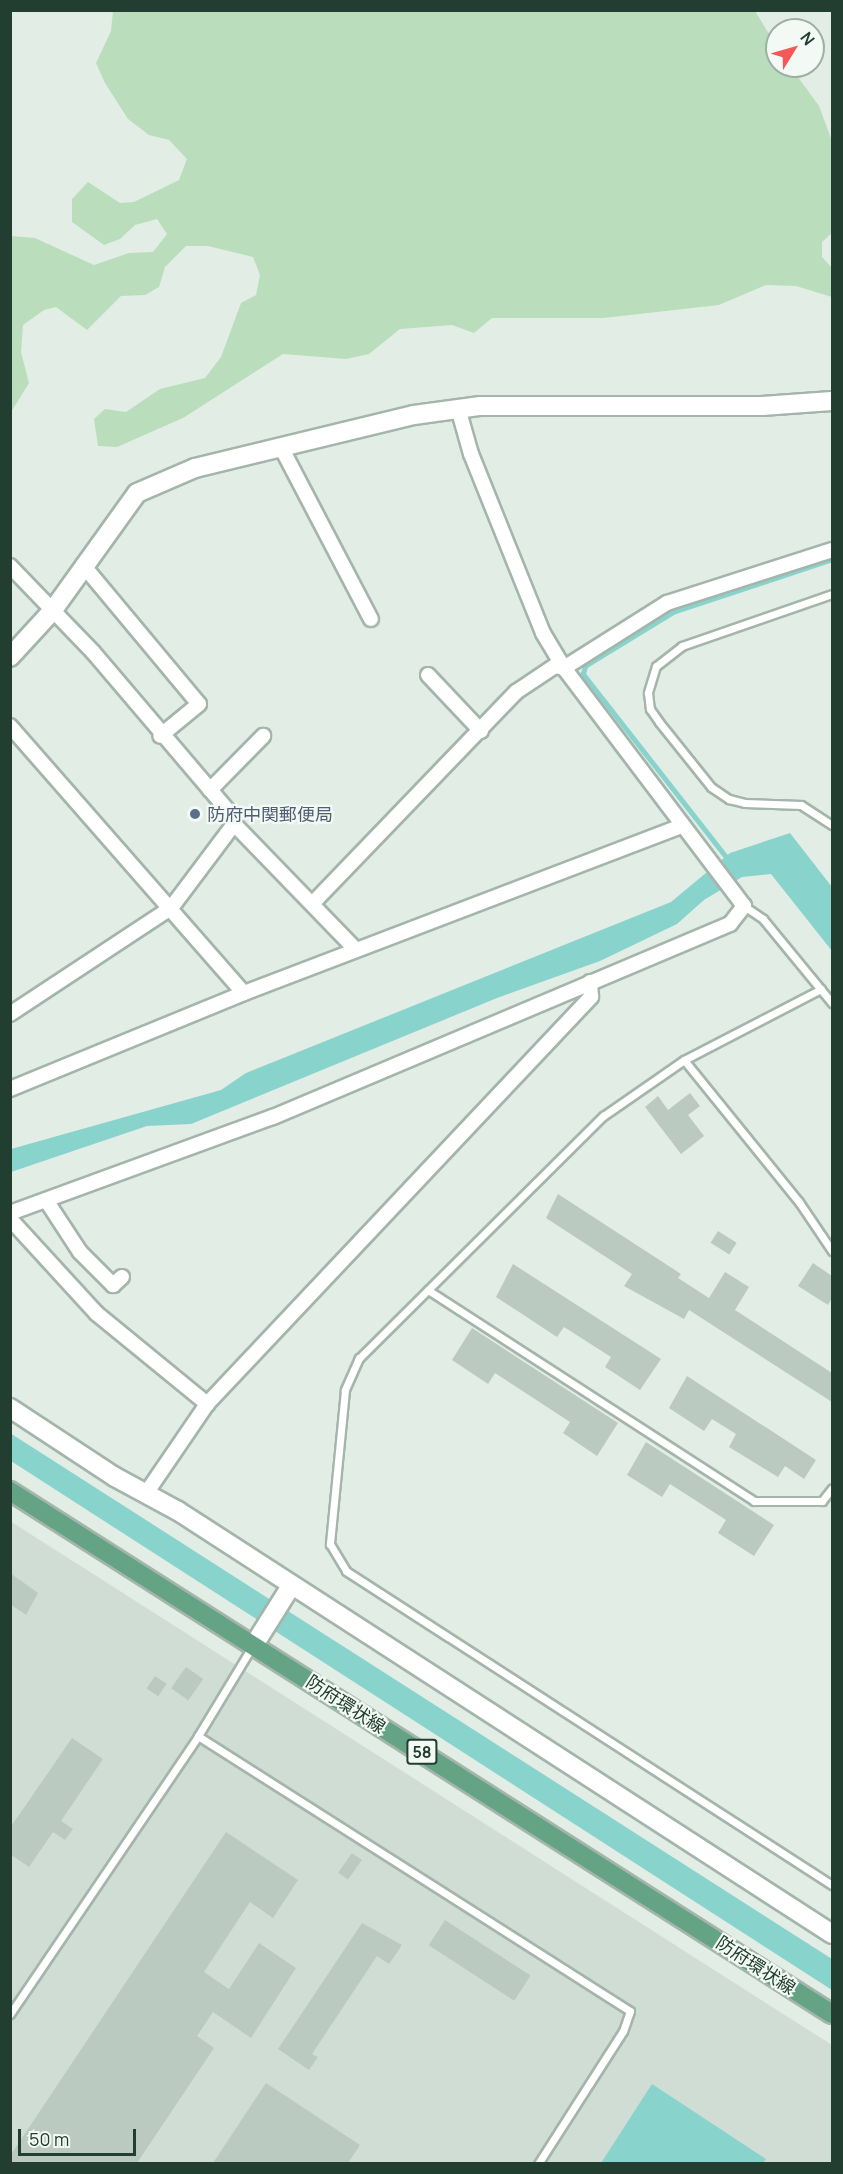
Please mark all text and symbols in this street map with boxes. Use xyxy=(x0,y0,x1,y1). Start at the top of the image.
north arrow xyxy=(765,18,825,78)
text: N xyxy=(796,27,820,50)
place label: 防府中関郵便局 xyxy=(207,803,333,825)
marker: 防府中関郵便局 xyxy=(188,807,202,821)
street label: 防府環状線 xyxy=(302,1670,390,1738)
road number: 58 xyxy=(406,1739,438,1765)
street label: 防府環状線 xyxy=(712,1931,800,1999)
scale bar xyxy=(21,2117,140,2155)
text: 50 m xyxy=(29,2127,69,2151)

